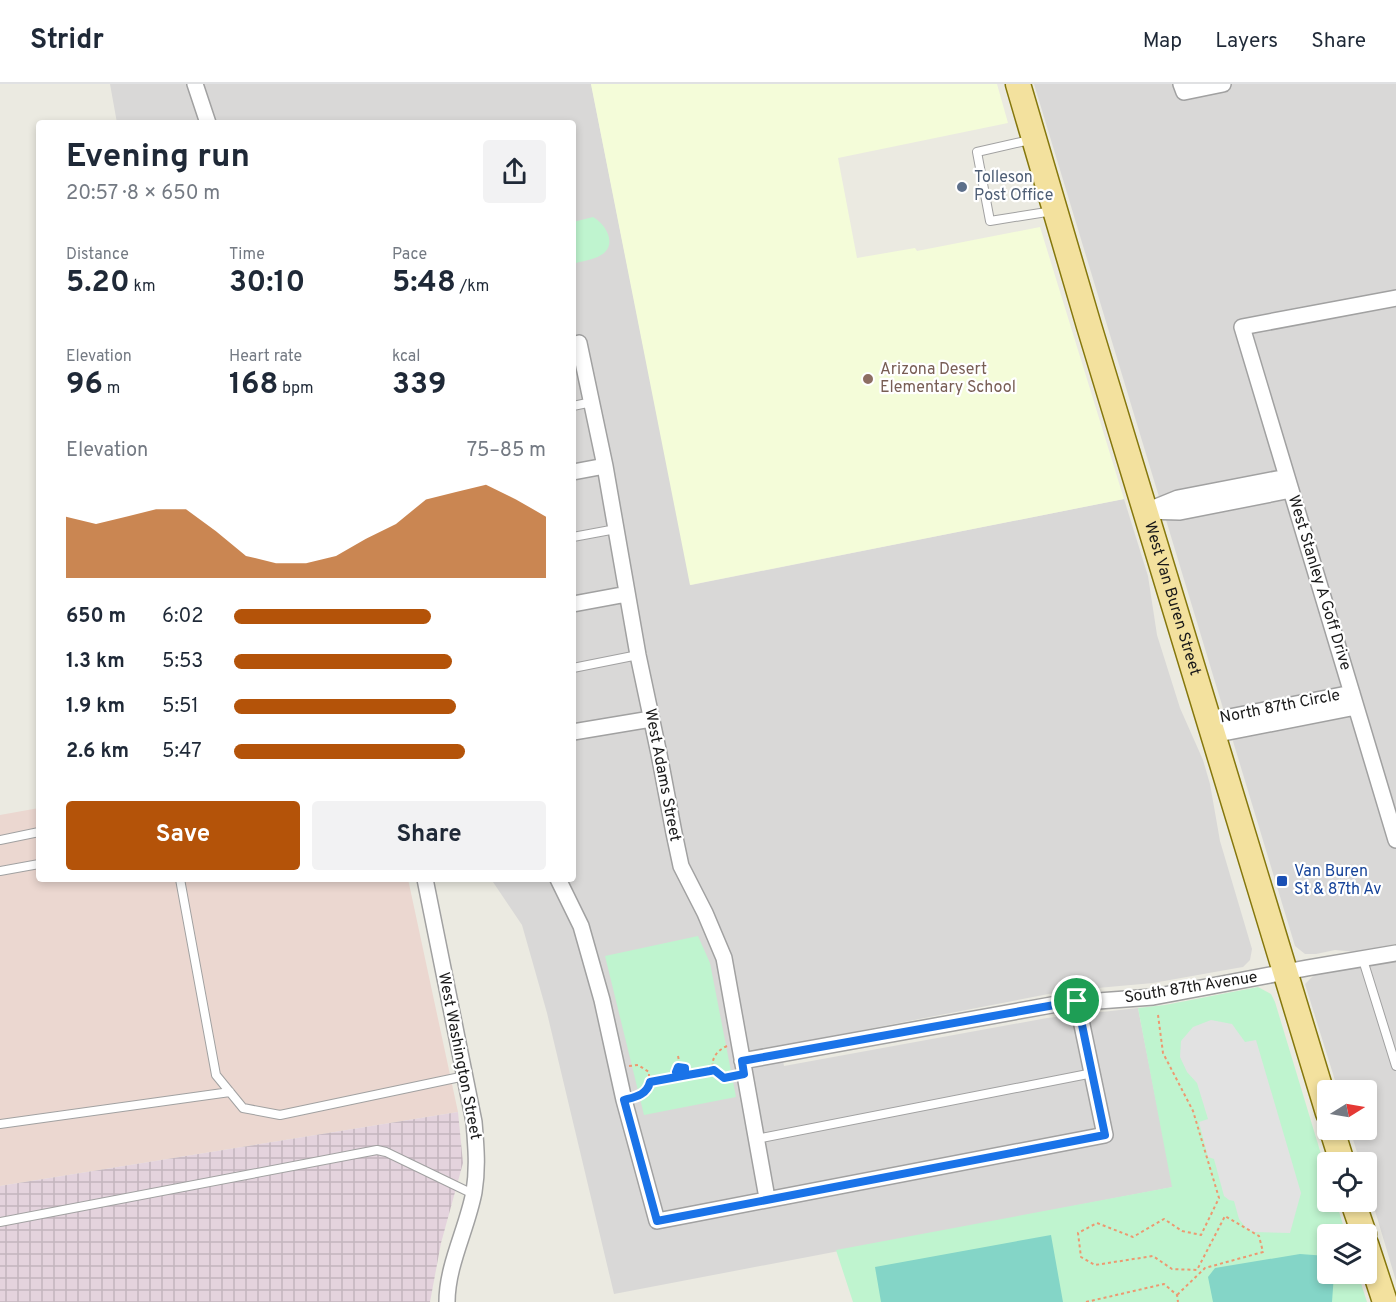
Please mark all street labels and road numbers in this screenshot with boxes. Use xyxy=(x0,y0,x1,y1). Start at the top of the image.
street label: West Stanley A Goff Drive xyxy=(1283,493,1355,673)
street label: West Van Buren Street xyxy=(1139,519,1205,678)
street label: North 87th Circle xyxy=(1218,686,1342,728)
street label: West Adams Street xyxy=(639,707,685,843)
street label: South 87th Avenue xyxy=(1123,968,1259,1008)
street label: West Washington Street xyxy=(433,971,485,1141)

